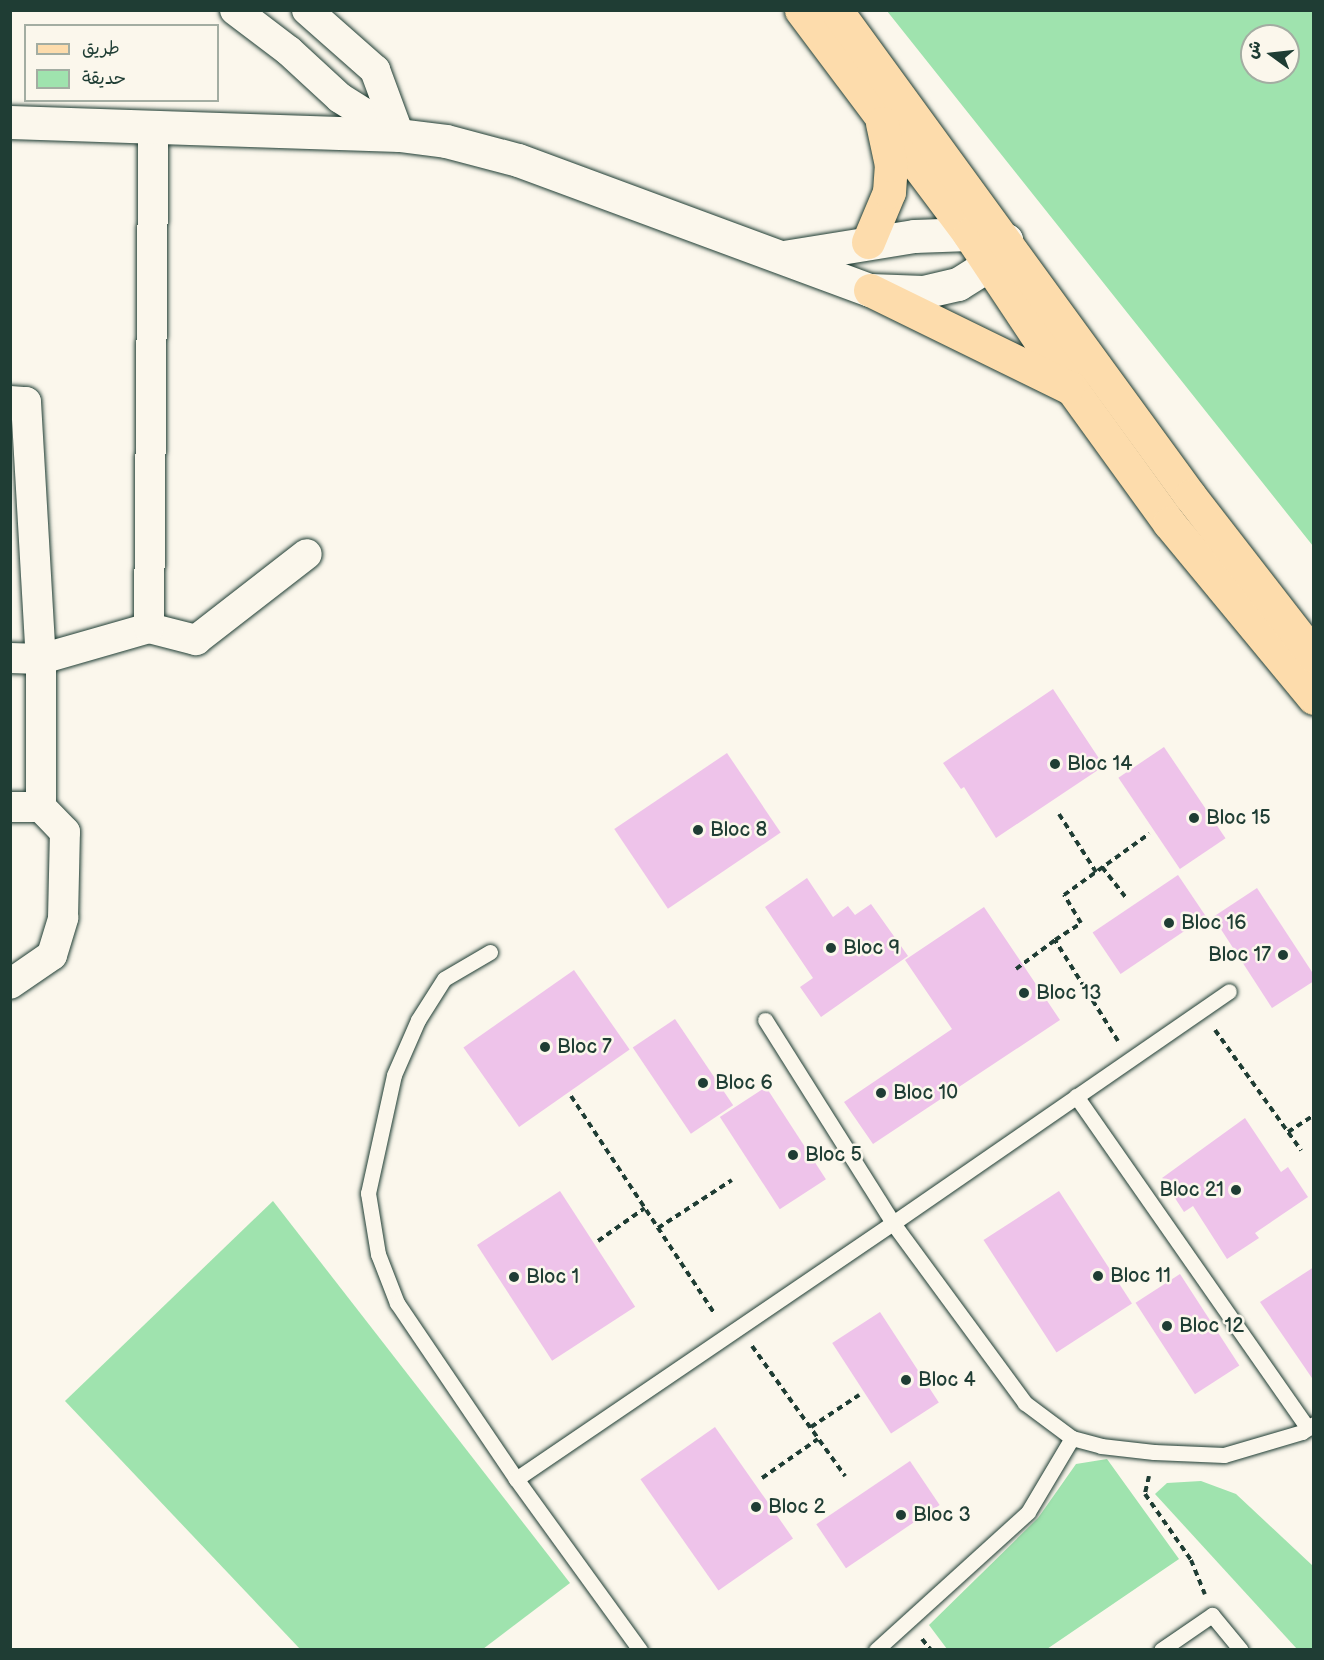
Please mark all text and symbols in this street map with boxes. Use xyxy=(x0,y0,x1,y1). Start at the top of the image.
legend xyxy=(24,24,219,102)
north arrow xyxy=(1240,24,1300,84)
text: طريق xyxy=(82,38,120,59)
text: ش xyxy=(1243,39,1266,61)
text: حديقة xyxy=(82,68,126,89)
place label: Bloc 14 xyxy=(1067,752,1132,776)
marker: Bloc 14 xyxy=(1048,757,1062,771)
place label: Bloc 15 xyxy=(1206,806,1271,830)
marker: Bloc 15 xyxy=(1187,811,1201,825)
place label: Bloc 8 xyxy=(710,818,767,842)
marker: Bloc 8 xyxy=(691,823,705,837)
place label: Bloc 16 xyxy=(1181,911,1246,935)
marker: Bloc 16 xyxy=(1162,916,1176,930)
place label: Bloc 9 xyxy=(843,936,900,960)
marker: Bloc 9 xyxy=(824,941,838,955)
place label: Bloc 17 xyxy=(1208,943,1271,967)
marker: Bloc 17 xyxy=(1276,948,1290,962)
place label: Bloc 13 xyxy=(1036,981,1101,1005)
marker: Bloc 13 xyxy=(1017,986,1031,1000)
place label: Bloc 7 xyxy=(557,1035,612,1059)
marker: Bloc 7 xyxy=(538,1040,552,1054)
place label: Bloc 6 xyxy=(715,1071,773,1095)
marker: Bloc 6 xyxy=(696,1076,710,1090)
place label: Bloc 10 xyxy=(893,1081,958,1105)
marker: Bloc 10 xyxy=(874,1086,888,1100)
place label: Bloc 5 xyxy=(805,1143,862,1167)
marker: Bloc 5 xyxy=(786,1148,800,1162)
place label: Bloc 21 xyxy=(1159,1178,1224,1202)
marker: Bloc 21 xyxy=(1229,1183,1243,1197)
place label: Bloc 11 xyxy=(1110,1264,1171,1288)
place label: Bloc 1 xyxy=(526,1265,579,1289)
marker: Bloc 11 xyxy=(1091,1269,1105,1283)
marker: Bloc 1 xyxy=(507,1270,521,1284)
place label: Bloc 12 xyxy=(1179,1314,1244,1338)
marker: Bloc 12 xyxy=(1160,1319,1174,1333)
place label: Bloc 4 xyxy=(918,1368,976,1392)
marker: Bloc 4 xyxy=(899,1373,913,1387)
place label: Bloc 2 xyxy=(768,1495,825,1519)
marker: Bloc 2 xyxy=(749,1500,763,1514)
place label: Bloc 3 xyxy=(913,1503,971,1527)
marker: Bloc 3 xyxy=(894,1508,908,1522)

